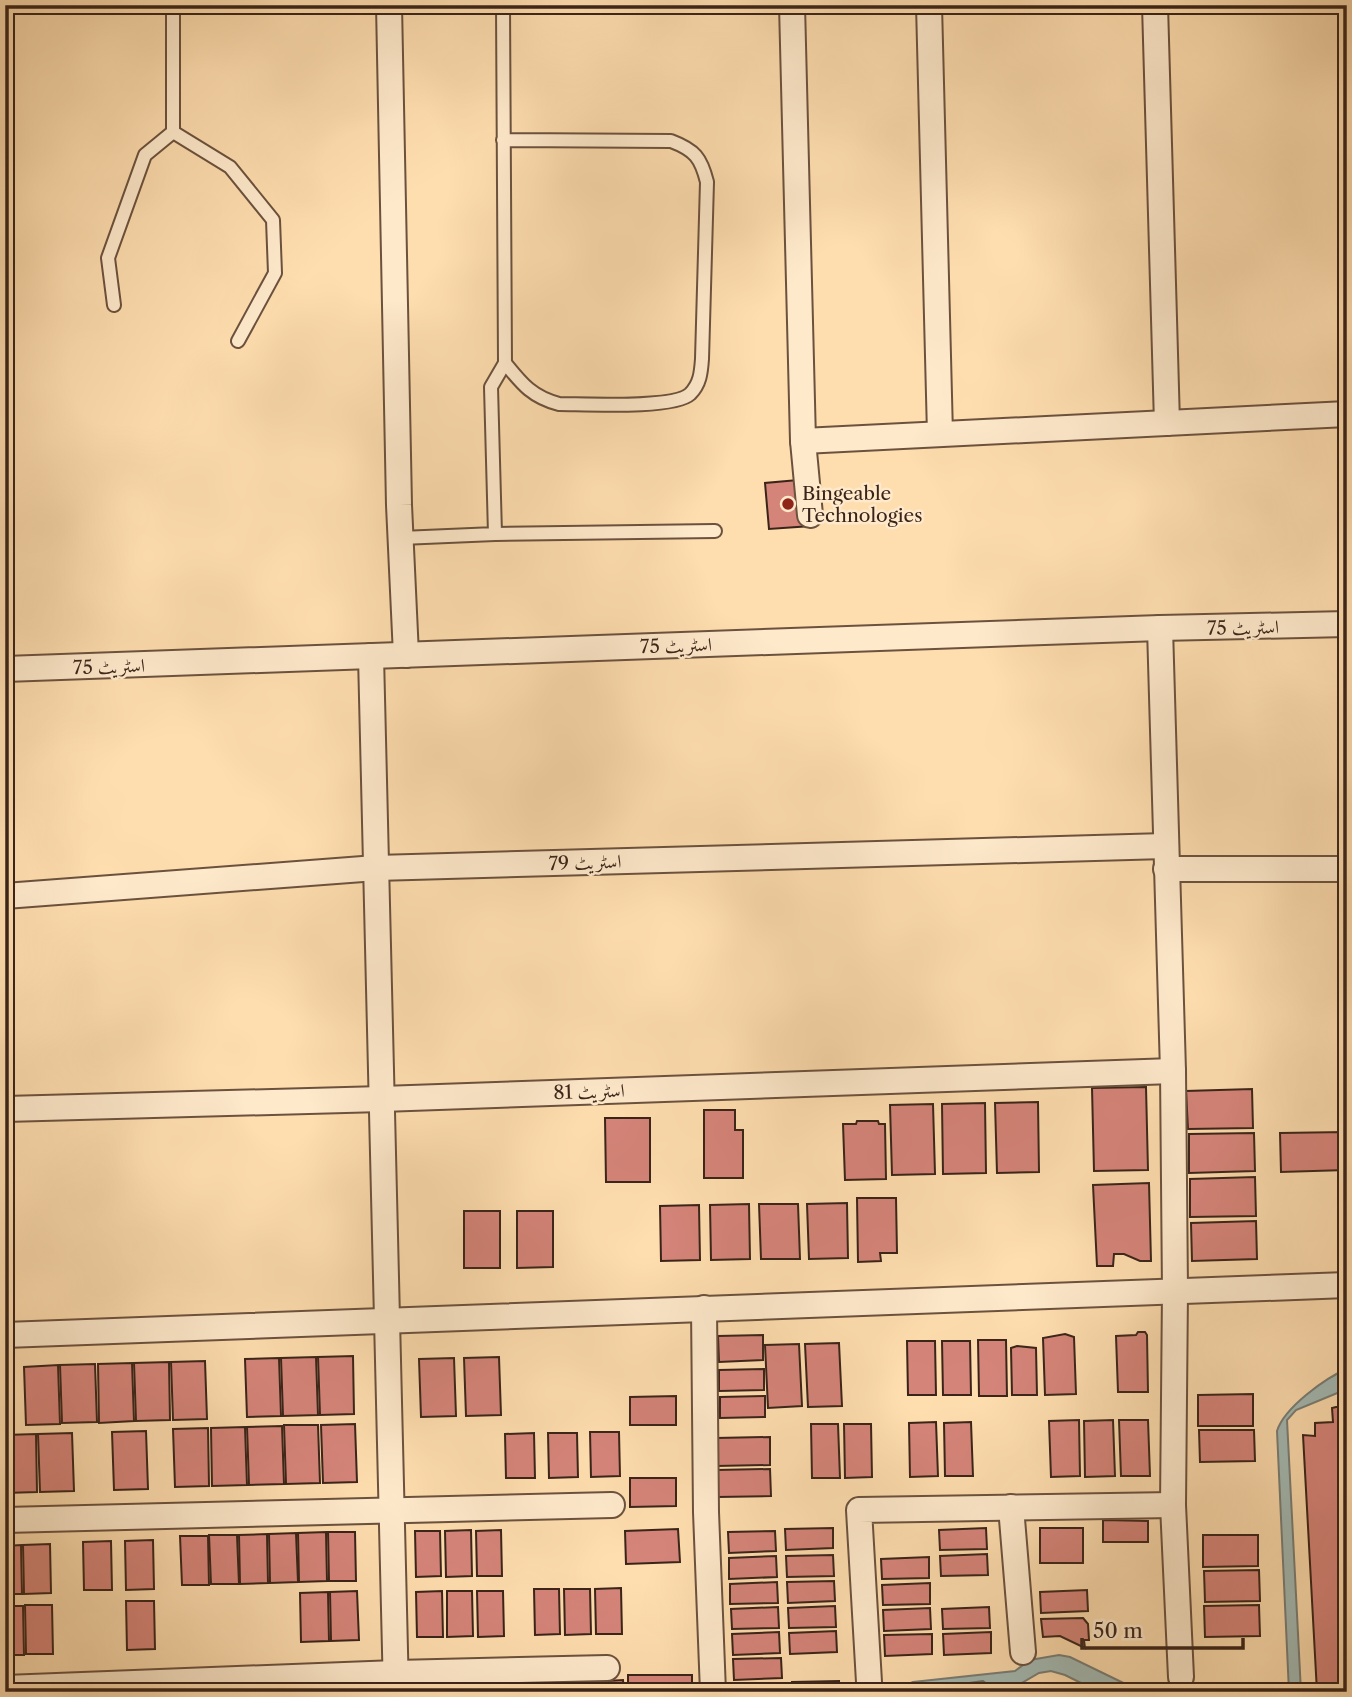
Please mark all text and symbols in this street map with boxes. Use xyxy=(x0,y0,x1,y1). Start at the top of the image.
place label: Bingeable Technologies xyxy=(802,482,922,527)
marker: Bingeable Technologies xyxy=(780,496,796,512)
street label: اسٹریٹ 75 xyxy=(1207,615,1279,640)
street label: اسٹریٹ 75 xyxy=(640,633,712,658)
street label: اسٹریٹ 75 xyxy=(73,654,145,679)
street label: اسٹریٹ 79 xyxy=(548,850,622,875)
street label: اسٹریٹ 81 xyxy=(553,1079,625,1104)
scale bar xyxy=(1082,1606,1244,1650)
text: 50 m xyxy=(1093,1618,1143,1643)

